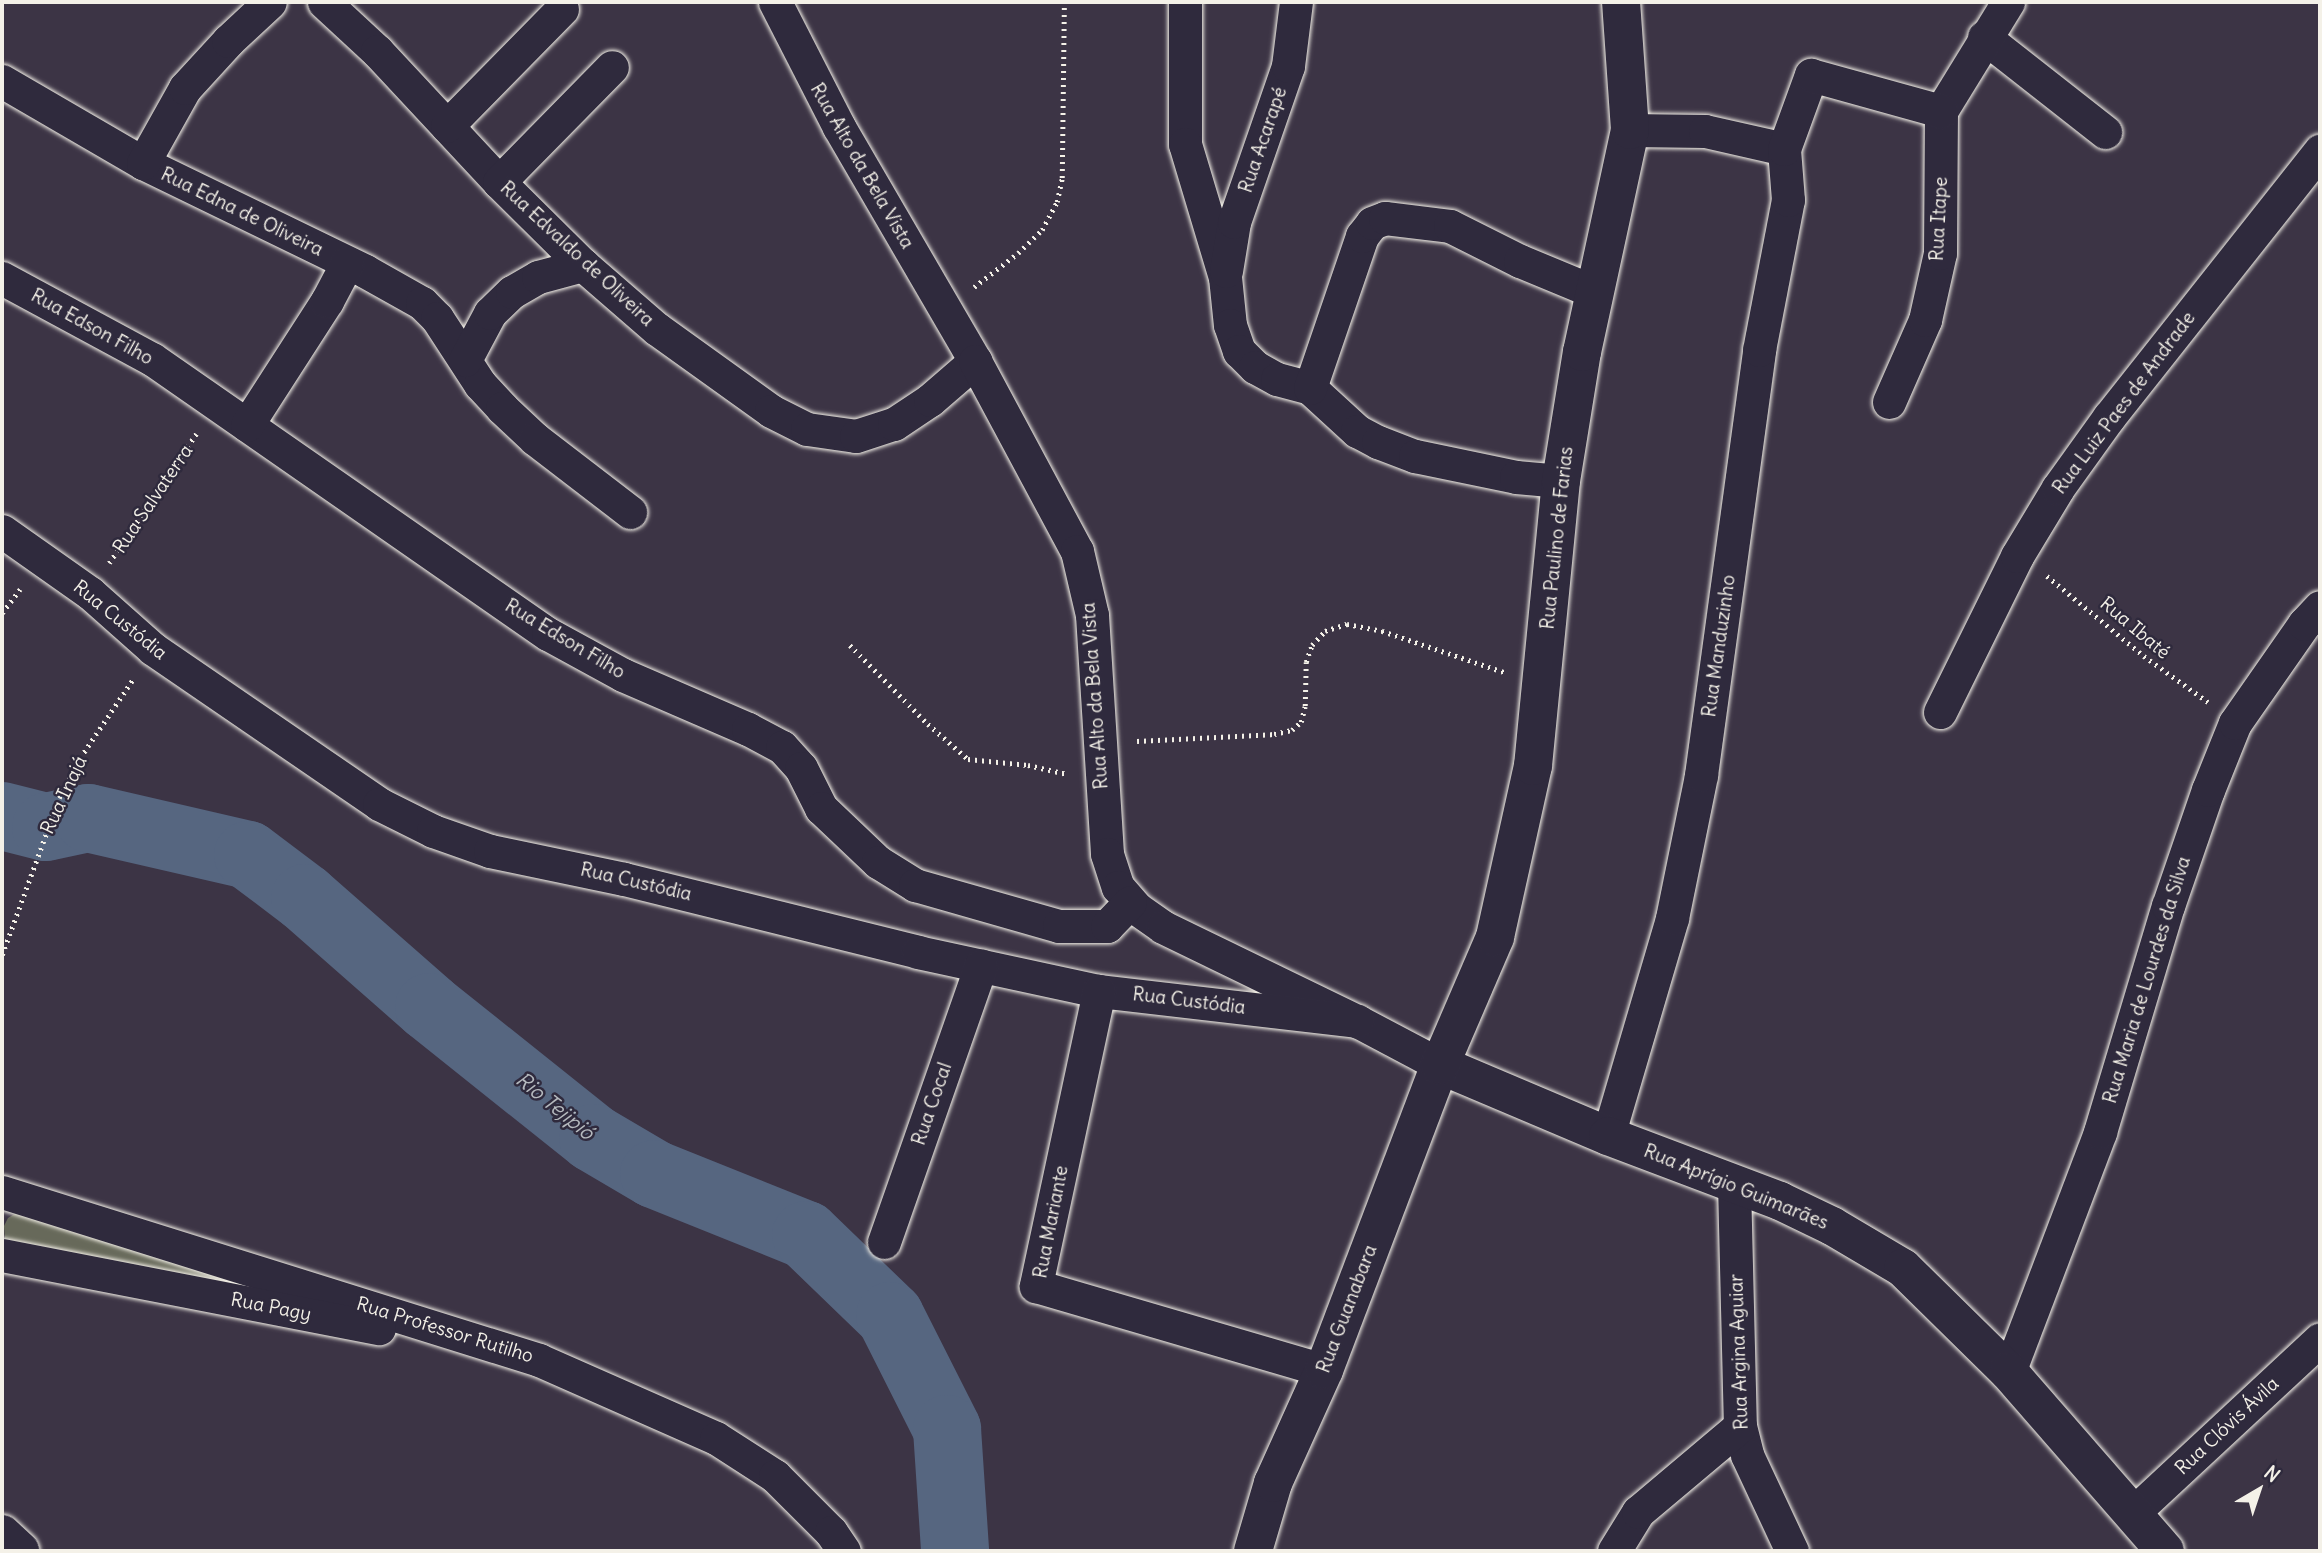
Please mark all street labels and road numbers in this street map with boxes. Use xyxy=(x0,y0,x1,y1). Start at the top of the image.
street label: Rua Alto da Bela Vista xyxy=(805,79,919,253)
street label: Rua Acarapé xyxy=(1234,84,1292,196)
street label: Rua Edna de Oliveira xyxy=(157,163,327,261)
street label: Rua Itape xyxy=(1925,176,1953,262)
street label: Rua Edvaldo de Oliveira xyxy=(495,177,659,331)
street label: Rua Edson Filho xyxy=(27,284,157,370)
street label: Rua Luiz Paes de Andrade xyxy=(2048,307,2200,499)
street label: Rua Salvaterra xyxy=(108,440,198,558)
street label: Rua Paulino de Farias xyxy=(1536,445,1578,631)
street label: Rua Manduzinho xyxy=(1698,573,1740,719)
street label: Rua Custódia xyxy=(69,575,171,665)
street label: Rua Ibaté xyxy=(2095,592,2175,664)
street label: Rua Edson Filho xyxy=(501,594,629,684)
street label: Rua Alto da Bela Vista xyxy=(1077,602,1113,790)
street label: Rua Inajá xyxy=(36,752,92,838)
street label: Rua Maria de Lourdes da Silva xyxy=(2098,854,2196,1106)
street label: Rua Custódia xyxy=(578,858,694,906)
street label: Rua Custódia xyxy=(1131,983,1247,1019)
street label: Rua Cocal xyxy=(907,1060,957,1148)
street label: Rua Aprígio Guimarães xyxy=(1640,1139,1832,1235)
street label: Rua Mariante xyxy=(1029,1164,1073,1280)
street label: Rua Guanabara xyxy=(1312,1242,1382,1376)
street label: Rua Argina Aguiar xyxy=(1725,1274,1753,1430)
street label: Rua Pagy xyxy=(229,1288,313,1326)
street label: Rua Professor Rutilho xyxy=(354,1292,536,1368)
street label: Rua Clóvis Ávila xyxy=(2171,1372,2283,1480)

